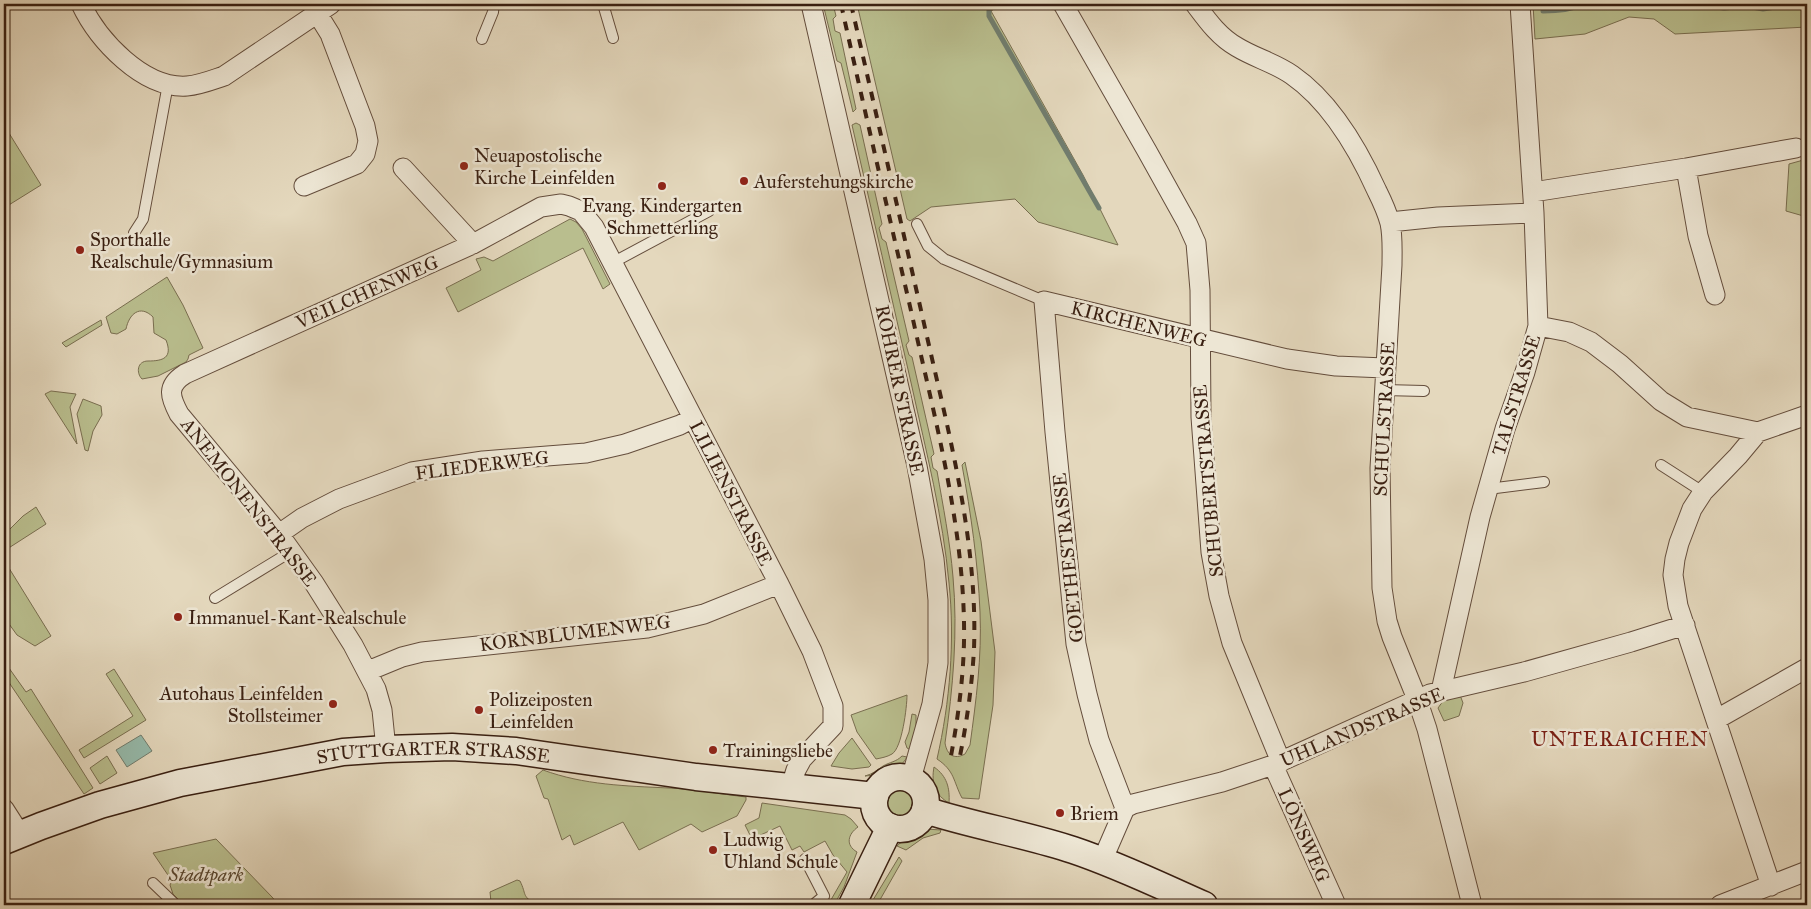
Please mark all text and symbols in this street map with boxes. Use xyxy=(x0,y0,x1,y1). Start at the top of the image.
place label: Neuapostolische Kirche Leinfelden xyxy=(474,144,615,189)
marker: Neuapostolische Kirche Leinfelden xyxy=(458,160,470,172)
place label: Auferstehungskirche xyxy=(753,170,914,194)
marker: Auferstehungskirche xyxy=(738,175,750,187)
marker: Evang. Kindergarten Schmetterling xyxy=(656,180,668,192)
place label: Evang. Kindergarten Schmetterling xyxy=(582,194,742,240)
place label: Sporthalle Realschule/Gymnasium xyxy=(90,228,273,273)
marker: Sporthalle Realschule/Gymnasium xyxy=(74,244,86,256)
street label: VEILCHENWEG xyxy=(291,250,442,334)
street label: KIRCHENWEG xyxy=(1069,296,1209,352)
street label: ROHRER STRASSE xyxy=(871,303,929,478)
street label: TALSTRASSE xyxy=(1487,331,1545,458)
street label: SCHULSTRASSE xyxy=(1368,341,1400,497)
street label: SCHUBERTSTRASSE xyxy=(1188,383,1228,578)
street label: ANEMONENSTRASSE xyxy=(175,412,322,591)
street label: LILIENSTRASSE xyxy=(685,417,778,570)
street label: FLIEDERWEG xyxy=(414,445,550,485)
street label: GOETHESTRASSE xyxy=(1048,472,1088,644)
place label: Immanuel-Kant-Realschule xyxy=(188,606,406,629)
street label: KORNBLUMENWEG xyxy=(478,610,672,656)
marker: Immanuel-Kant-Realschule xyxy=(172,611,184,623)
place label: Autohaus Leinfelden Stollsteimer xyxy=(159,682,324,727)
street label: UHLANDSTRASSE xyxy=(1277,682,1448,772)
place label: Polizeiposten Leinfelden xyxy=(489,688,592,733)
marker: Autohaus Leinfelden Stollsteimer xyxy=(327,698,339,710)
marker: Polizeiposten Leinfelden xyxy=(473,704,485,716)
district label: UNTERAICHEN xyxy=(1531,726,1709,752)
street label: STUTTGARTER STRASSE xyxy=(314,735,552,768)
place label: Trainingsliebe xyxy=(723,739,833,763)
marker: Trainingsliebe xyxy=(707,744,719,756)
street label: LÖNSWEG xyxy=(1273,784,1335,886)
place label: Briem xyxy=(1070,802,1119,825)
marker: Briem xyxy=(1054,807,1066,819)
place label: Ludwig Uhland Schule xyxy=(723,828,838,873)
marker: Ludwig Uhland Schule xyxy=(707,844,719,856)
park label: Stadtpark xyxy=(167,863,244,887)

